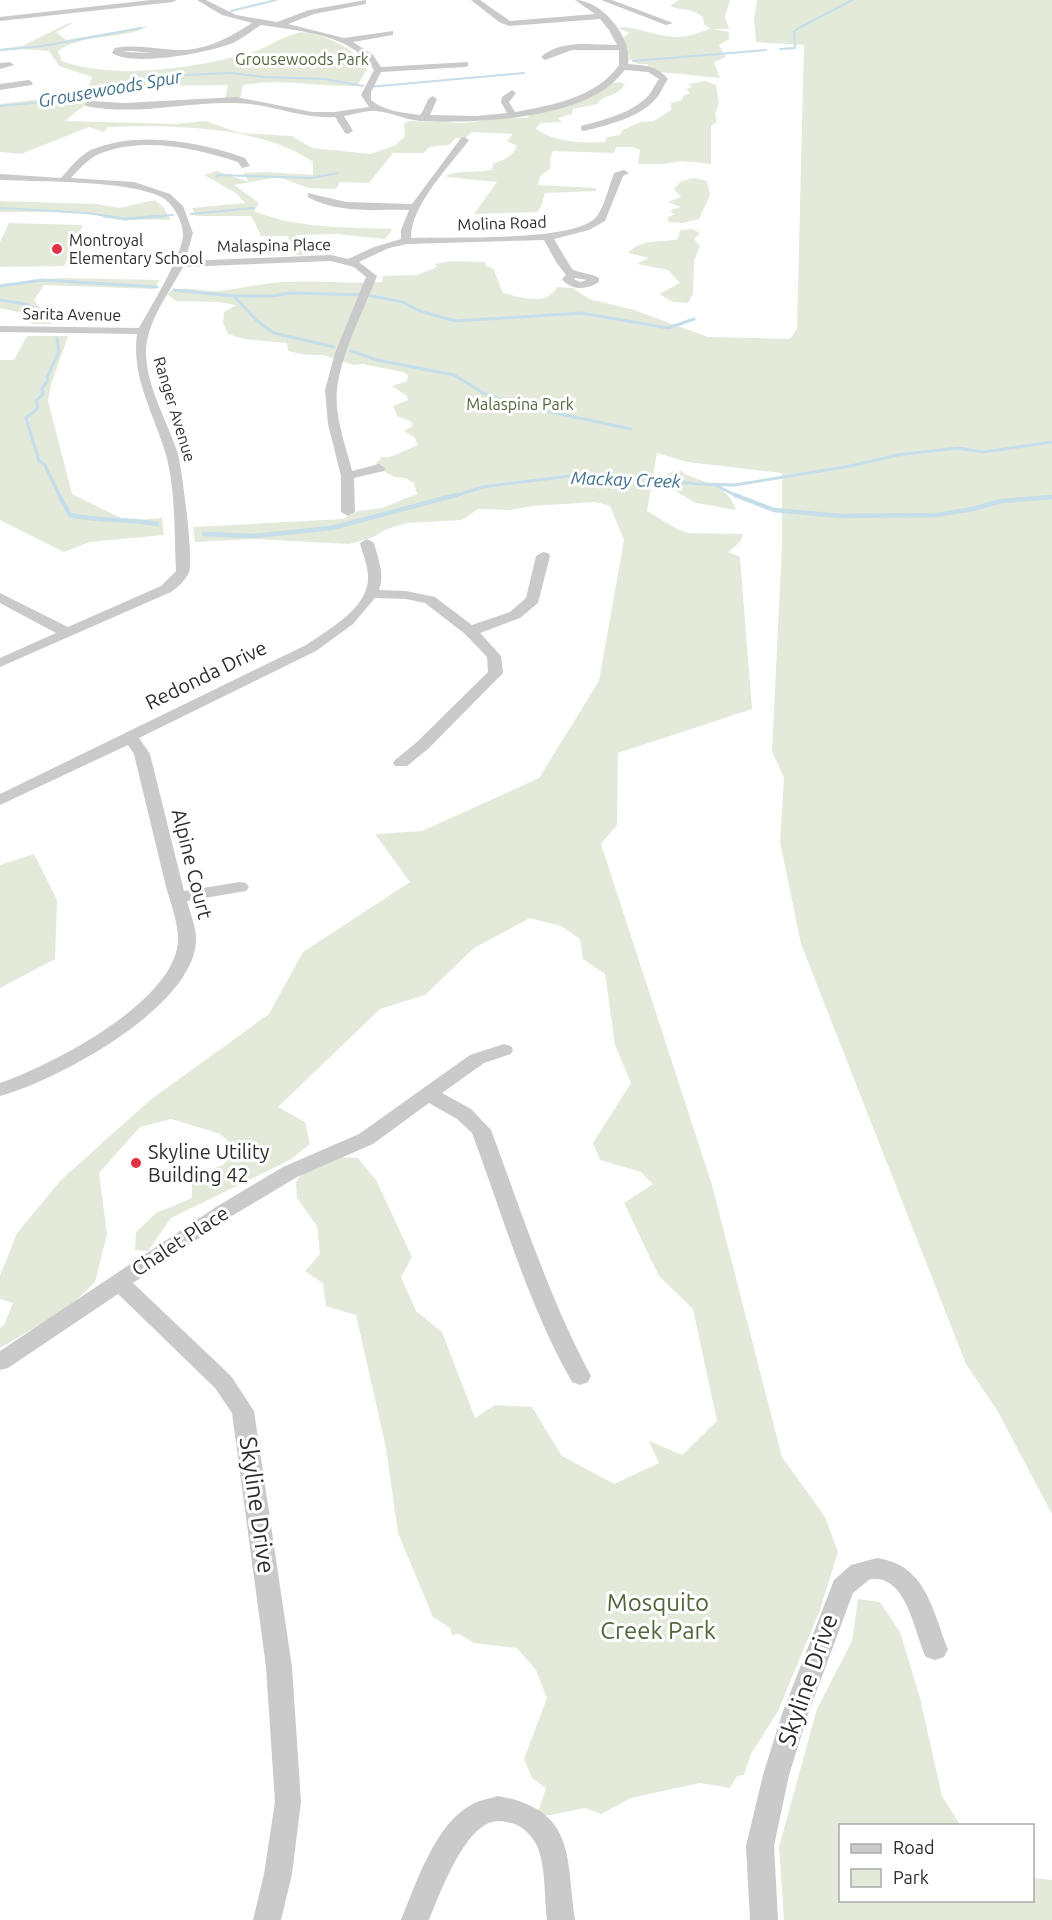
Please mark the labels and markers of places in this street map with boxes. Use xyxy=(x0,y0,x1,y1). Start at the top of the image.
place label: Montroyal Elementary School xyxy=(69,231,203,267)
marker: Montroyal Elementary School xyxy=(50,242,64,256)
place label: Skyline Utility Building 42 xyxy=(148,1140,270,1186)
marker: Skyline Utility Building 42 xyxy=(129,1156,143,1170)

